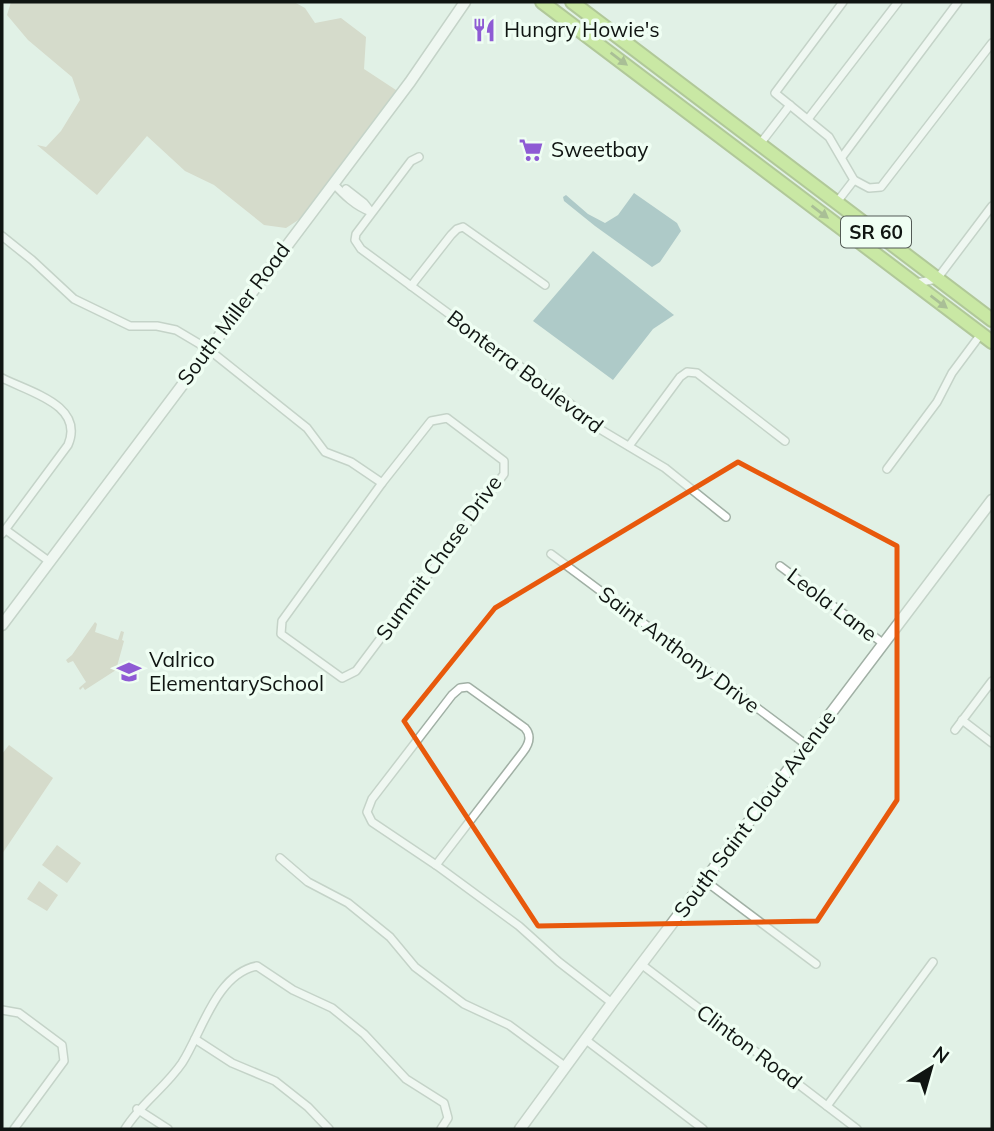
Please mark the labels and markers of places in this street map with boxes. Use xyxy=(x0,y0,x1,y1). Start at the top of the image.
restaurant icon: Hungry Howie's xyxy=(470,16,498,44)
place label: Hungry Howie's xyxy=(504,16,660,42)
supermarket icon: Sweetbay xyxy=(517,136,545,164)
place label: Sweetbay xyxy=(551,136,648,162)
place label: Valrico ElementarySchool xyxy=(149,646,324,696)
school or university icon: Valrico ElementarySchool xyxy=(115,658,143,686)

